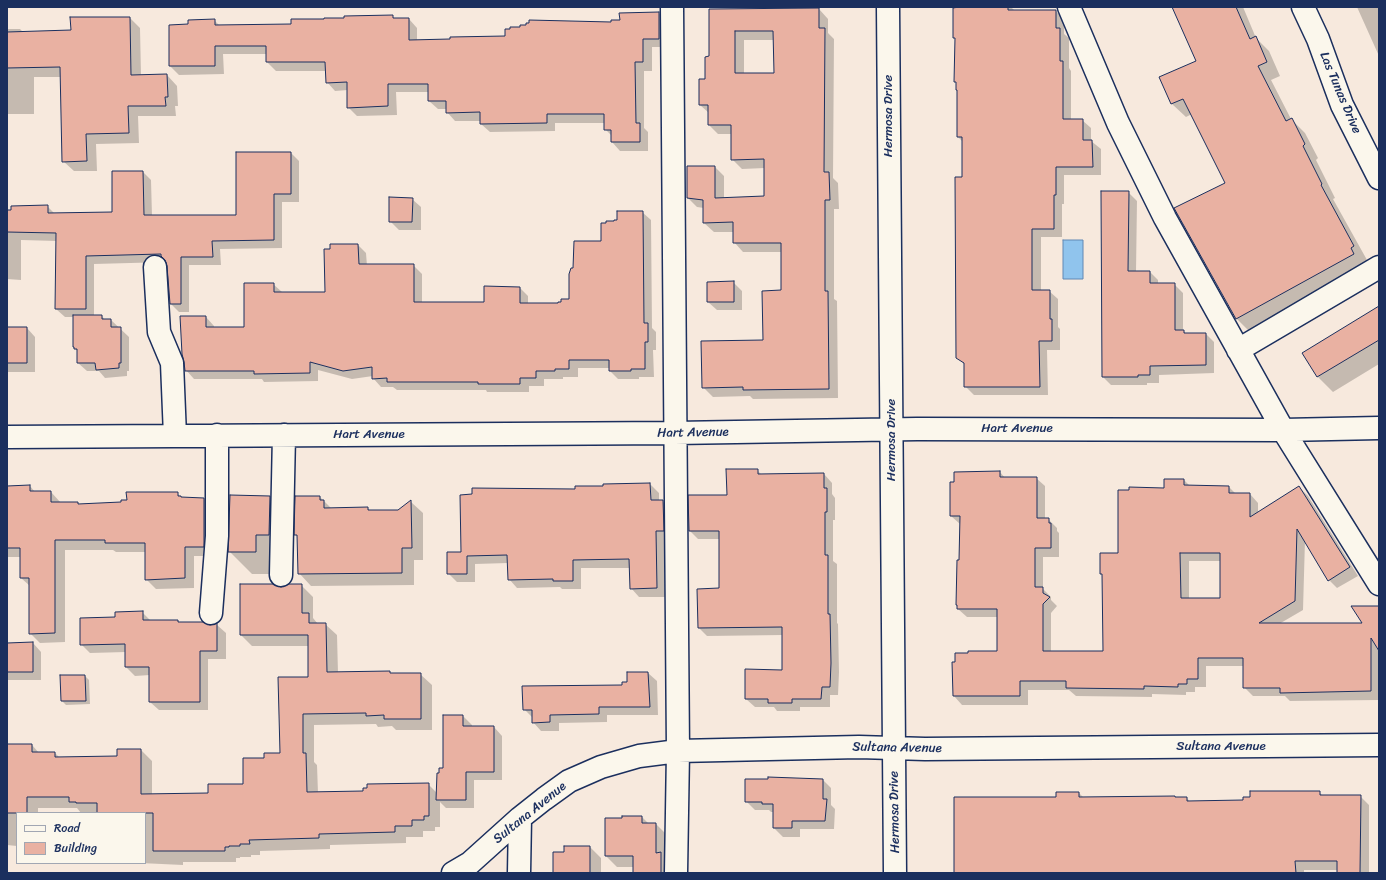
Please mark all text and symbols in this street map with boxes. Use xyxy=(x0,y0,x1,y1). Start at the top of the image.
street label: Las Tunas Drive xyxy=(1316,50,1364,136)
street label: Hermosa Drive xyxy=(881,75,897,157)
street label: Hermosa Drive xyxy=(884,399,900,481)
street label: Hart Avenue xyxy=(981,421,1053,437)
street label: Hart Avenue xyxy=(657,425,729,441)
street label: Hart Avenue xyxy=(333,427,405,443)
street label: Sultana Avenue xyxy=(852,739,942,757)
street label: Sultana Avenue xyxy=(1176,739,1266,755)
street label: Hermosa Drive xyxy=(886,771,904,853)
street label: Sultana Avenue xyxy=(490,779,570,847)
legend xyxy=(16,812,146,864)
text: Road xyxy=(54,817,80,839)
text: Building xyxy=(54,837,97,859)

